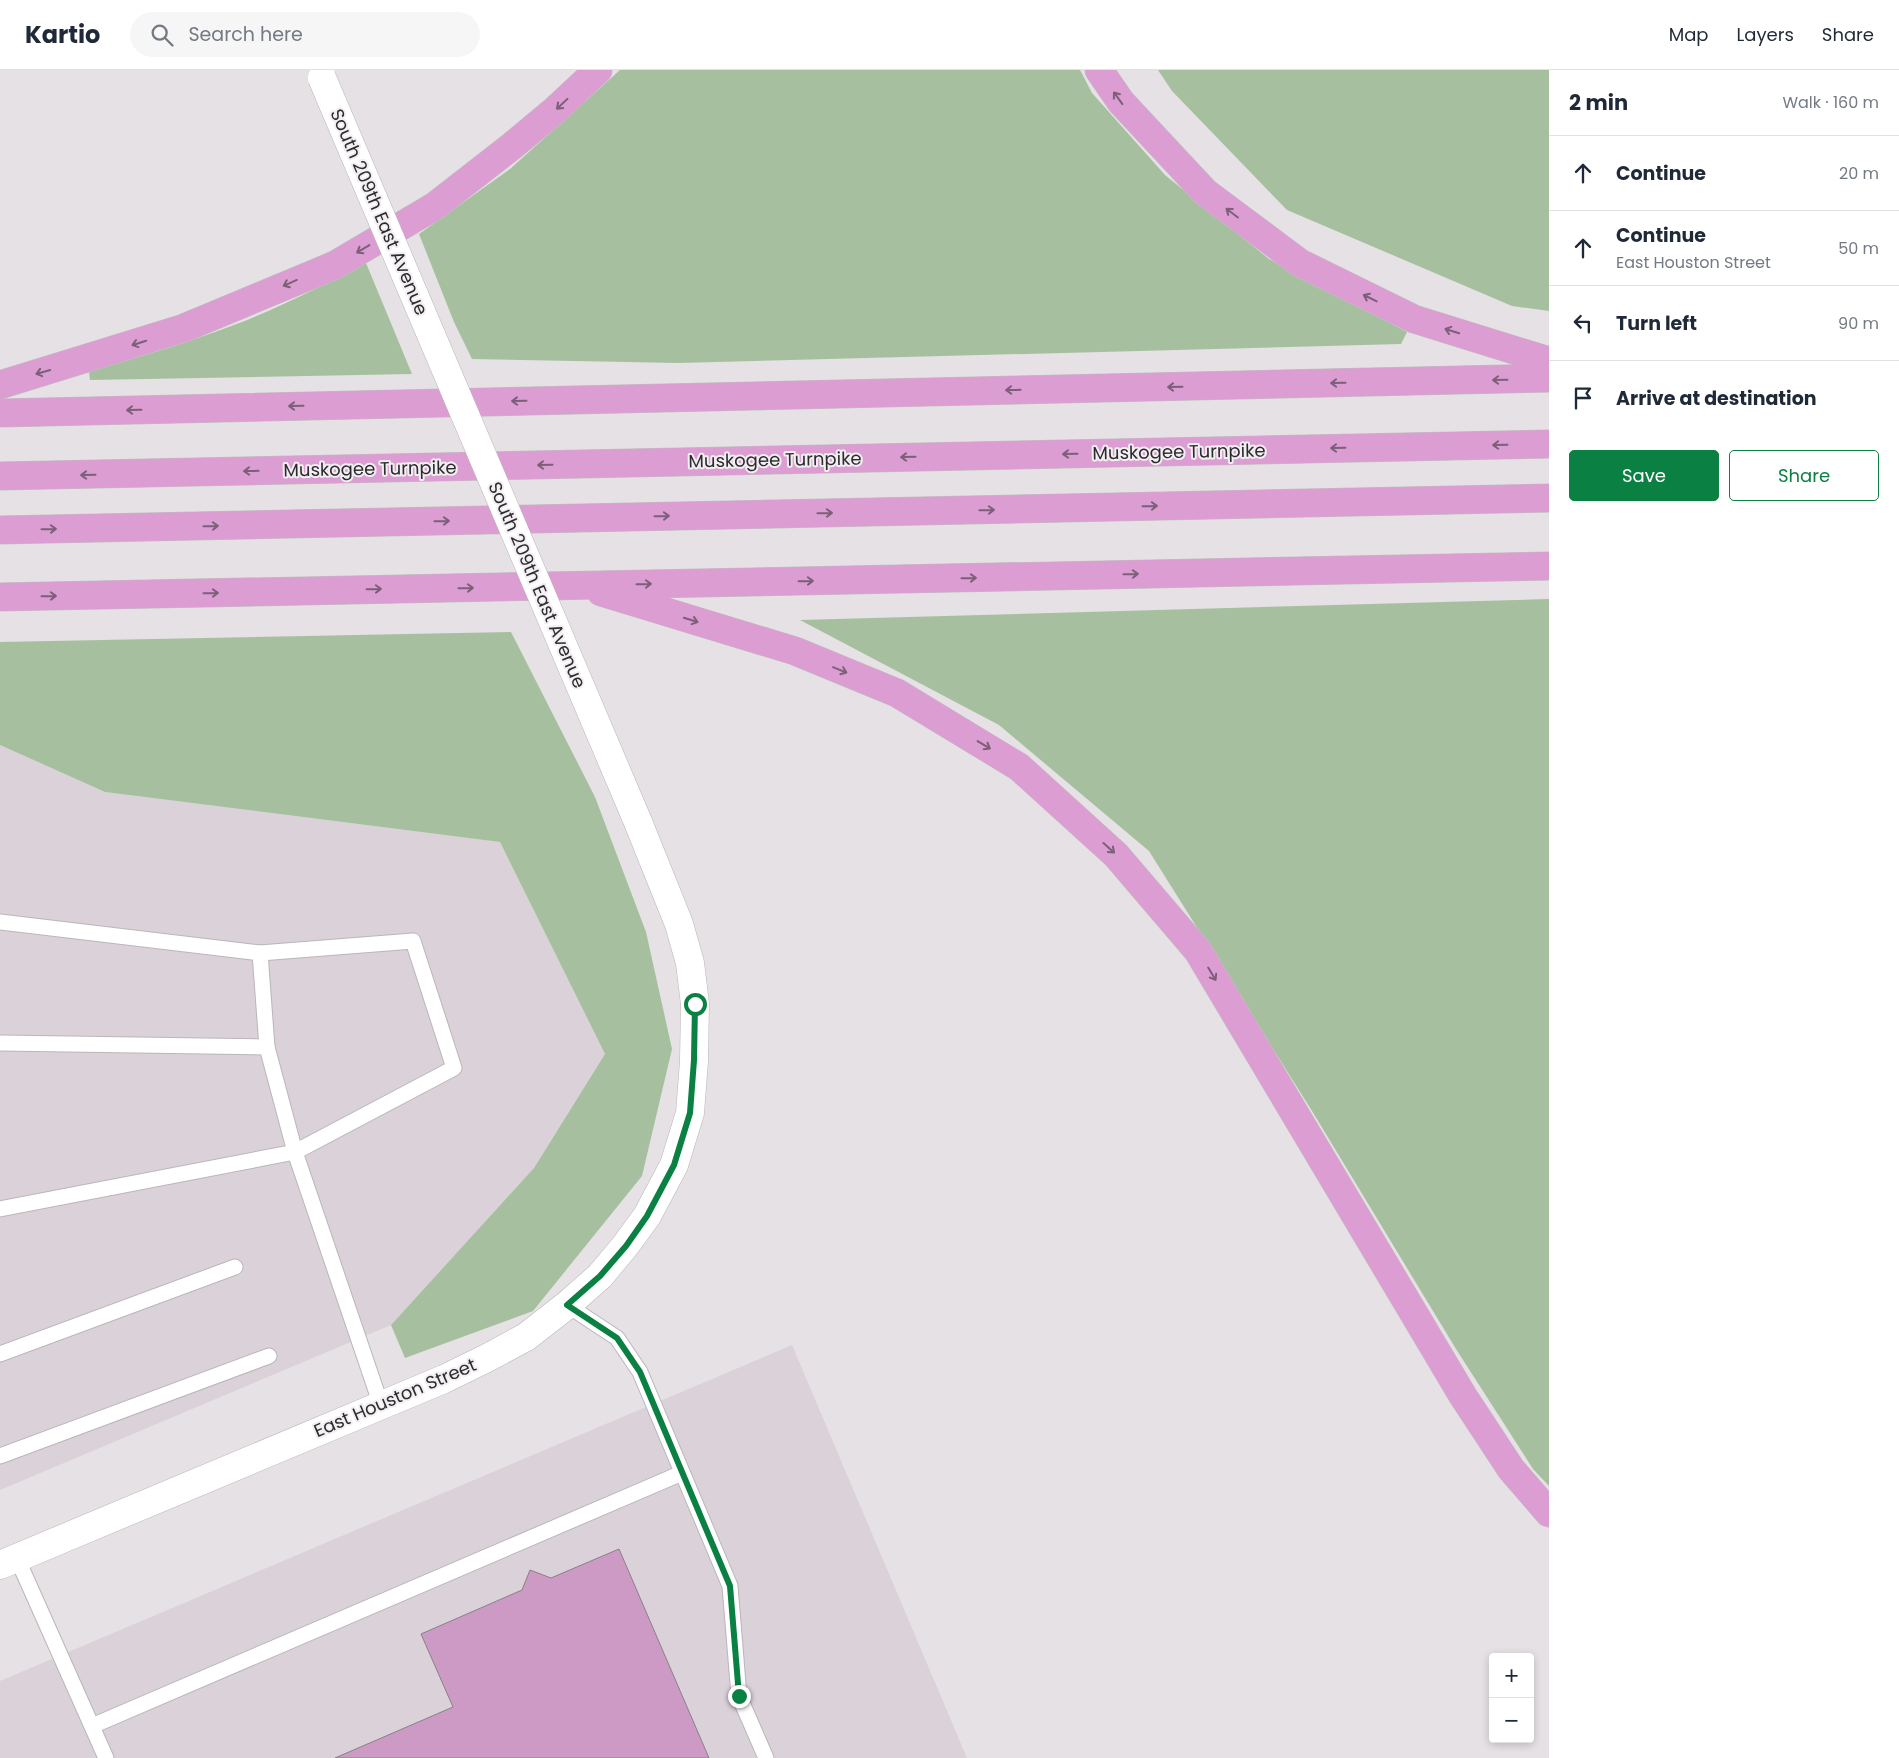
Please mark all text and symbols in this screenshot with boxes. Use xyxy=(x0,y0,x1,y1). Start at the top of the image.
search box xyxy=(130,12,480,57)
text: Kartio xyxy=(25,18,100,51)
icon: search xyxy=(148,21,176,49)
text: Search here xyxy=(188,21,303,48)
text: Map xyxy=(1669,22,1709,47)
text: Layers xyxy=(1737,22,1794,47)
text: Share xyxy=(1822,22,1874,47)
text: 2 min xyxy=(1569,88,1628,117)
one-way arrow xyxy=(1113,91,1123,105)
text: Walk · 160 m xyxy=(1782,91,1879,114)
one-way arrow xyxy=(556,98,569,110)
street label: South 209th East Avenue xyxy=(325,105,434,319)
icon: ahead xyxy=(1569,159,1597,187)
text: Continue xyxy=(1616,160,1706,187)
text: 20 m xyxy=(1839,162,1879,185)
one-way arrow xyxy=(1226,207,1239,218)
text: Continue xyxy=(1616,222,1706,249)
icon: ahead xyxy=(1569,234,1597,262)
text: 50 m xyxy=(1838,237,1879,260)
one-way arrow xyxy=(356,244,370,254)
text: East Houston Street xyxy=(1616,251,1771,274)
one-way arrow xyxy=(283,278,298,288)
one-way arrow xyxy=(1363,292,1378,302)
icon: left xyxy=(1569,309,1597,337)
text: Turn left xyxy=(1616,310,1697,337)
text: 90 m xyxy=(1838,312,1879,335)
one-way arrow xyxy=(1445,326,1461,335)
one-way arrow xyxy=(131,338,147,348)
one-way arrow xyxy=(35,368,51,378)
one-way arrow xyxy=(1493,375,1509,384)
one-way arrow xyxy=(1330,378,1346,388)
one-way arrow xyxy=(1168,382,1184,392)
icon: arrive xyxy=(1569,384,1597,412)
text: Arrive at destination xyxy=(1616,385,1817,412)
one-way arrow xyxy=(1005,386,1021,395)
one-way arrow xyxy=(511,396,528,406)
one-way arrow xyxy=(288,402,304,411)
one-way arrow xyxy=(126,405,142,415)
street label: Muskogee Turnpike xyxy=(1092,437,1266,466)
one-way arrow xyxy=(1493,440,1509,450)
one-way arrow xyxy=(1330,444,1346,453)
street label: Muskogee Turnpike xyxy=(688,445,862,474)
one-way arrow xyxy=(1063,449,1079,459)
button: Save xyxy=(1569,450,1719,501)
button: Share xyxy=(1729,450,1879,501)
one-way arrow xyxy=(900,453,916,462)
street label: Muskogee Turnpike xyxy=(283,454,457,483)
one-way arrow xyxy=(538,460,554,470)
one-way arrow xyxy=(243,466,259,476)
one-way arrow xyxy=(80,470,96,479)
street label: South 209th East Avenue xyxy=(483,478,592,692)
one-way arrow xyxy=(1141,502,1157,511)
one-way arrow xyxy=(978,505,995,515)
one-way arrow xyxy=(816,508,832,518)
one-way arrow xyxy=(654,511,670,521)
one-way arrow xyxy=(434,516,450,525)
one-way arrow xyxy=(203,521,219,530)
one-way arrow xyxy=(40,524,56,534)
one-way arrow xyxy=(1123,570,1139,579)
one-way arrow xyxy=(961,573,977,582)
one-way arrow xyxy=(798,576,814,586)
one-way arrow xyxy=(636,579,652,589)
one-way arrow xyxy=(458,583,474,592)
one-way arrow xyxy=(365,585,381,594)
one-way arrow xyxy=(202,588,219,598)
one-way arrow xyxy=(40,591,56,601)
one-way arrow xyxy=(683,615,699,625)
one-way arrow xyxy=(833,666,848,675)
one-way arrow xyxy=(976,741,990,751)
one-way arrow xyxy=(1102,842,1115,854)
one-way arrow xyxy=(1207,966,1217,980)
route start xyxy=(684,993,707,1016)
street label: East Houston Street xyxy=(310,1352,480,1443)
map controls xyxy=(1489,1653,1534,1743)
button: + xyxy=(1489,1653,1534,1698)
route end xyxy=(728,1685,751,1708)
button: − xyxy=(1489,1698,1534,1743)

